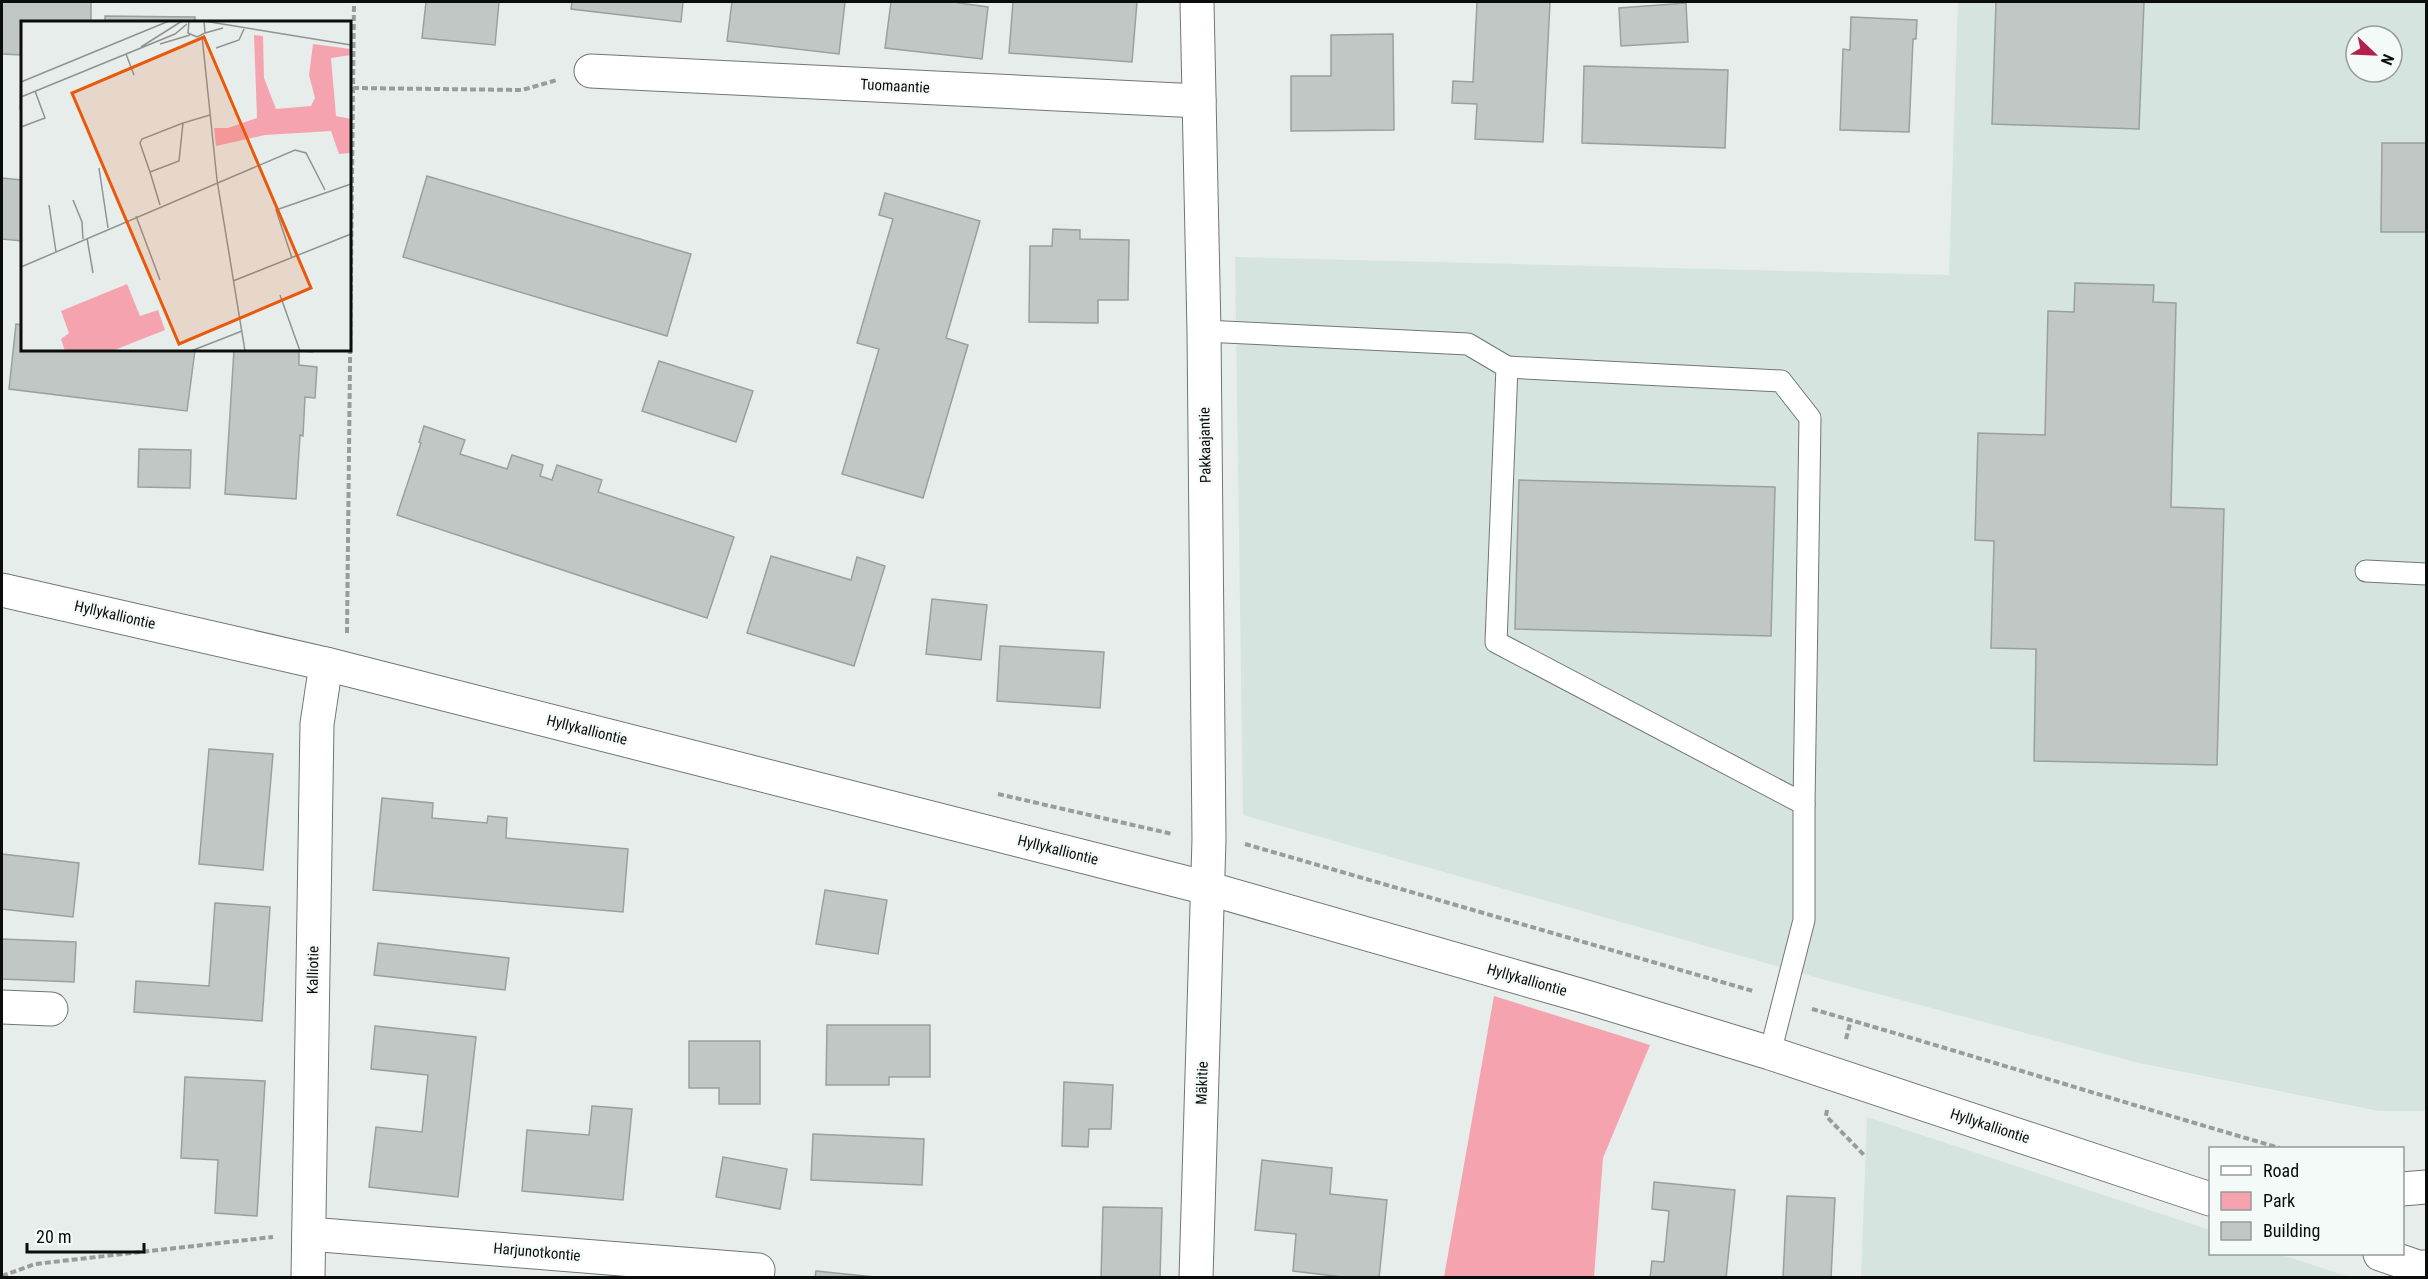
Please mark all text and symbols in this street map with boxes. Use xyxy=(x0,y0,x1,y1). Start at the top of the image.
inset map xyxy=(21,21,351,351)
north arrow xyxy=(2344,24,2404,84)
text: N xyxy=(2377,51,2398,68)
street label: Tuomaantie xyxy=(860,75,930,97)
street label: Pakkaajantie xyxy=(1195,407,1215,483)
street label: Hyllykalliontie xyxy=(73,597,157,633)
street label: Hyllykalliontie xyxy=(545,711,629,749)
street label: Hyllykalliontie xyxy=(1016,831,1100,869)
street label: Kalliotie xyxy=(304,946,322,994)
street label: Hyllykalliontie xyxy=(1485,960,1569,1000)
street label: Mäkitie xyxy=(1192,1061,1212,1105)
street label: Hyllykalliontie xyxy=(1948,1105,2032,1147)
legend xyxy=(2209,1147,2404,1255)
text: Road xyxy=(2263,1160,2299,1181)
text: Park xyxy=(2263,1190,2295,1211)
scale bar xyxy=(27,1216,144,1254)
text: Building xyxy=(2263,1220,2320,1241)
text: 20 m xyxy=(36,1226,71,1247)
street label: Harjunotkontie xyxy=(493,1239,581,1265)

